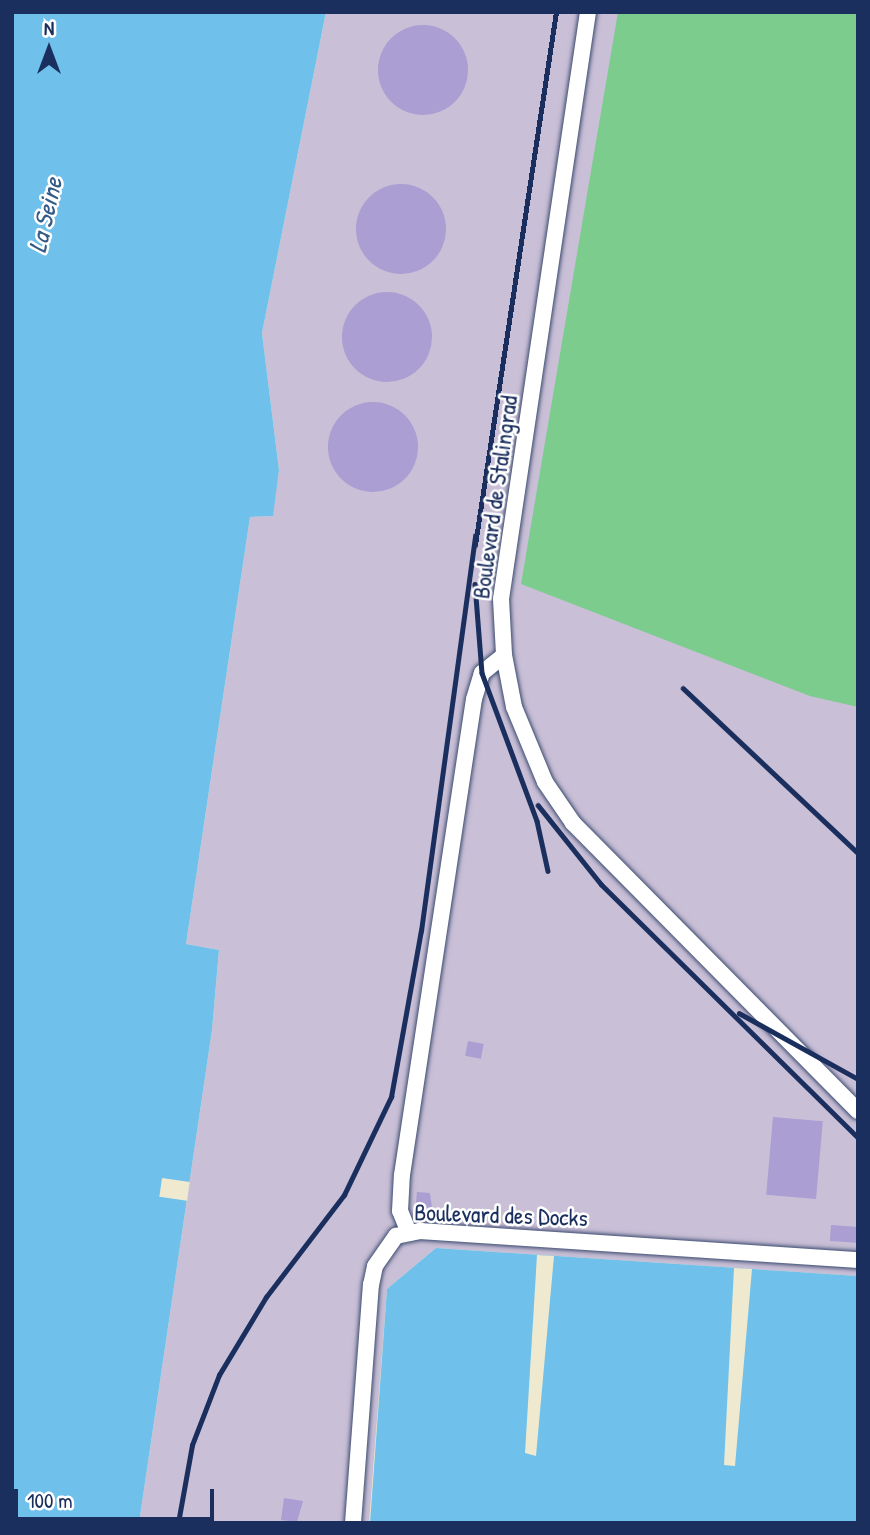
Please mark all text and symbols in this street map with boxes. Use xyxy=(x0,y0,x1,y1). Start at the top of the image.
north arrow xyxy=(14,14,84,84)
text: N xyxy=(44,15,54,41)
water label: La Seine xyxy=(21,174,69,256)
street label: Boulevard de Stalingrad xyxy=(466,394,524,600)
street label: Boulevard des Docks xyxy=(414,1198,588,1232)
scale bar xyxy=(18,1476,217,1520)
text: 100 m xyxy=(27,1486,73,1515)

